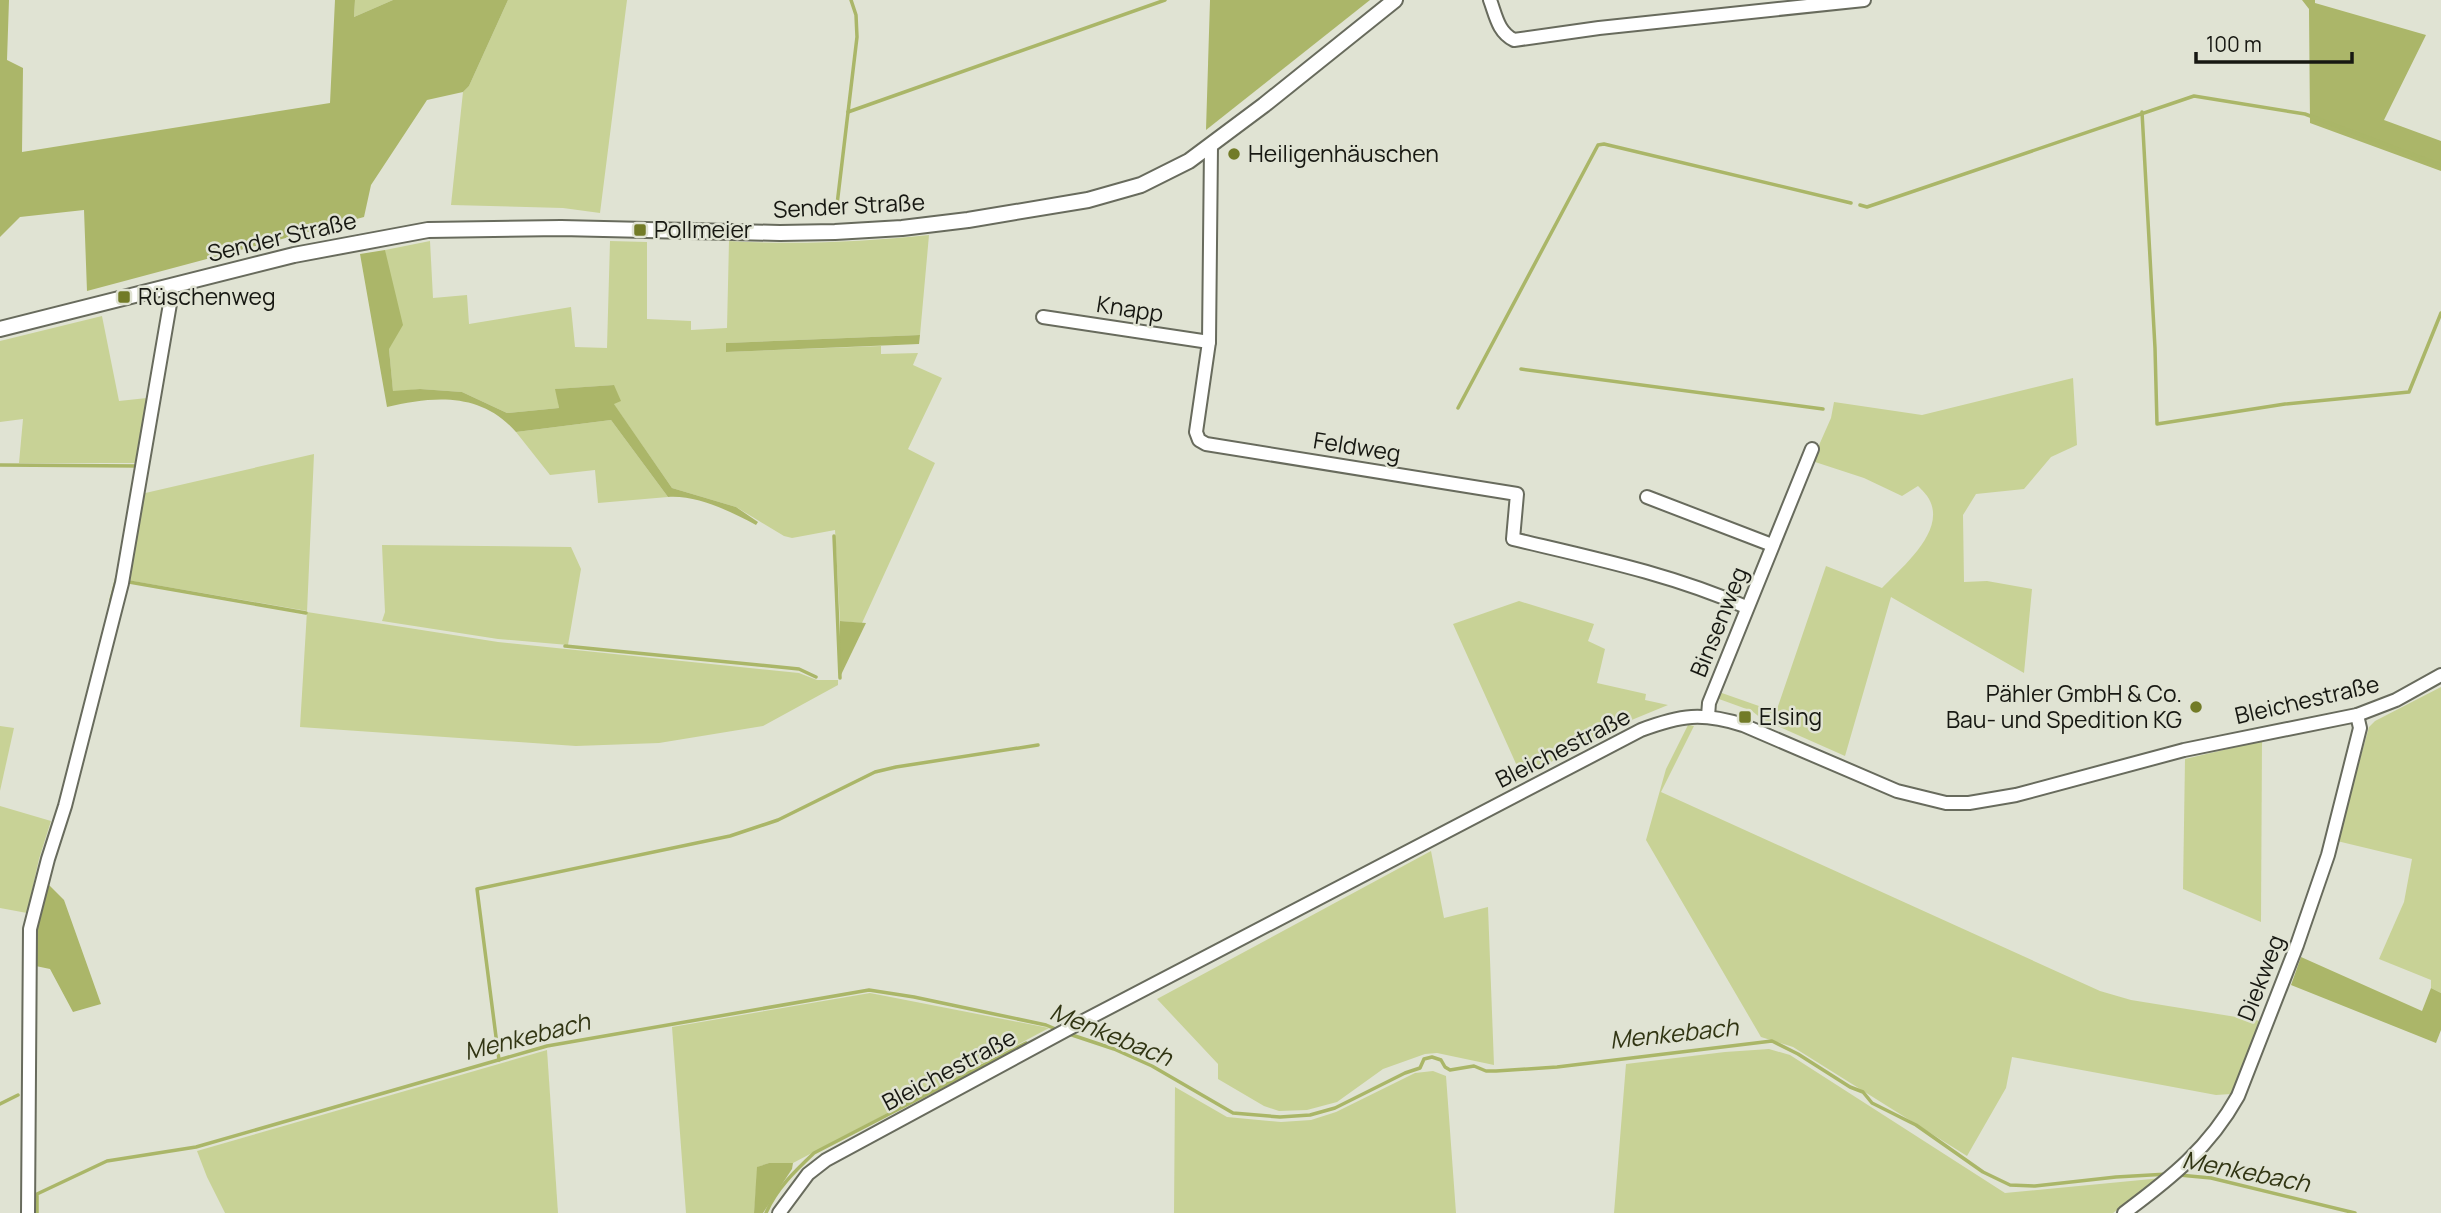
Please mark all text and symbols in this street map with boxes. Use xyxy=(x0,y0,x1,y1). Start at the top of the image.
scale bar xyxy=(2196,21,2352,65)
text: 100 m xyxy=(2206,30,2262,58)
place label: Heiligenhäuschen xyxy=(1248,137,1439,169)
marker: Heiligenhäuschen xyxy=(1226,146,1242,162)
street label: Sender Straße xyxy=(772,185,926,225)
street label: Sender Straße xyxy=(204,203,359,269)
place label: Pollmeier xyxy=(654,213,752,245)
marker: Pollmeier xyxy=(632,222,648,238)
place label: Rüschenweg xyxy=(138,280,276,312)
street label: Knapp xyxy=(1094,287,1166,329)
marker: Rüschenweg xyxy=(116,289,132,305)
street label: Feldweg xyxy=(1311,423,1403,469)
street label: Binsenweg xyxy=(1681,562,1755,681)
street label: Bleichestraße xyxy=(2231,667,2382,731)
place label: Pähler GmbH & Co. Bau- und Spedition KG xyxy=(1946,677,2182,735)
street label: Bleichestraße xyxy=(1490,699,1635,795)
marker: Pähler GmbH & Co. Bau- und Spedition KG xyxy=(2188,699,2204,715)
place label: Elsing xyxy=(1759,700,1822,732)
marker: Elsing xyxy=(1737,709,1753,725)
street label: Diekweg xyxy=(2229,930,2291,1025)
water label: Menkebach xyxy=(1046,994,1178,1073)
water label: Menkebach xyxy=(460,1004,594,1067)
water label: Menkebach xyxy=(1608,1009,1740,1056)
street label: Bleichestraße xyxy=(876,1020,1021,1118)
water label: Menkebach xyxy=(2180,1142,2313,1199)

